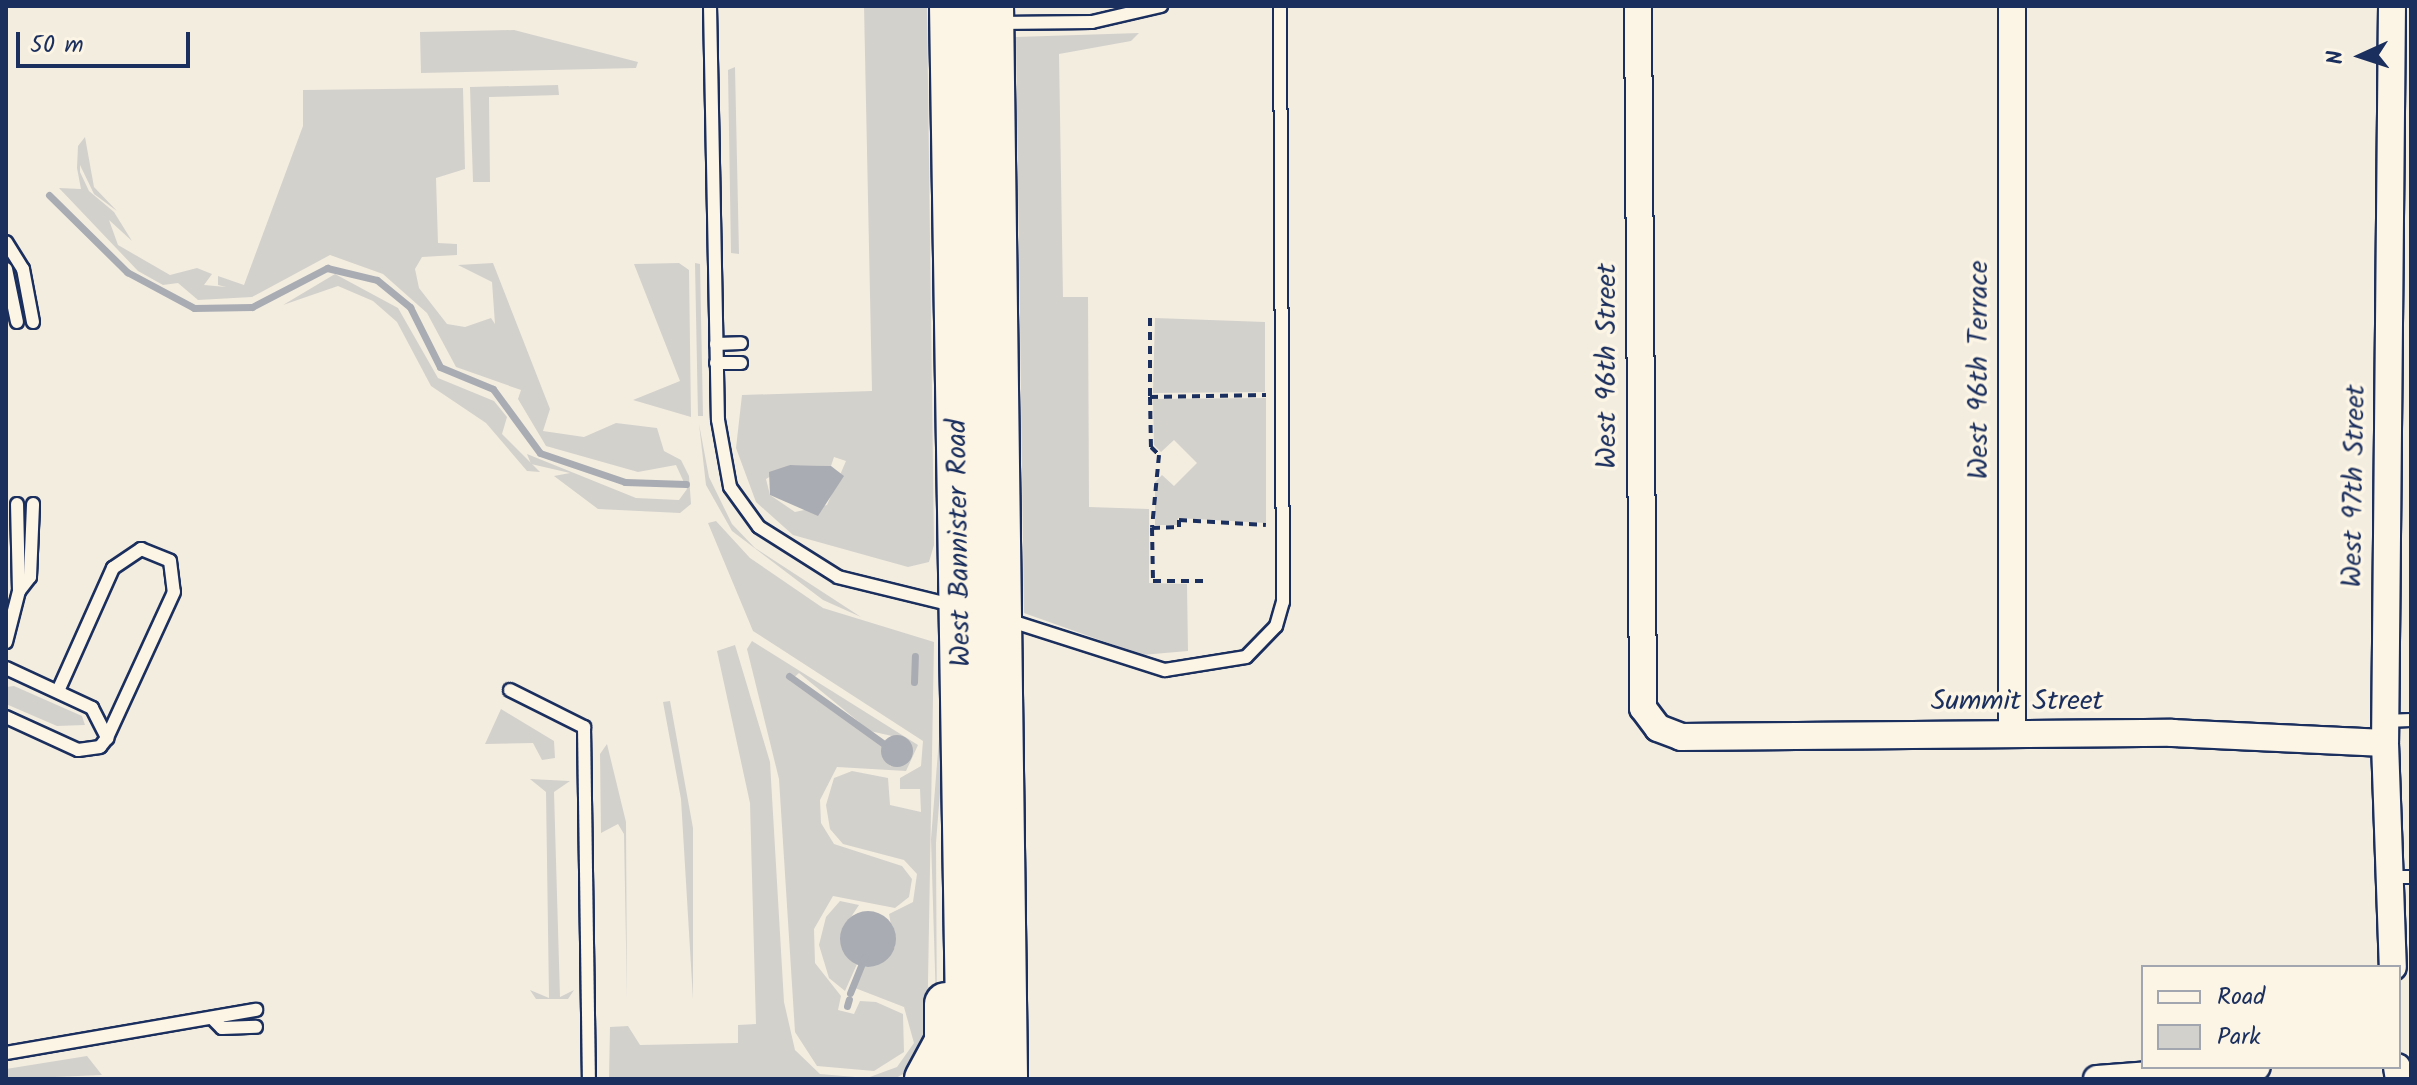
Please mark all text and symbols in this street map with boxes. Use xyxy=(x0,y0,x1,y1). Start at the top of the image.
scale bar xyxy=(20,16,194,66)
north arrow xyxy=(2321,16,2401,96)
text: 50 m xyxy=(30,26,84,65)
text: N xyxy=(2319,49,2354,65)
street label: West 96th Terrace xyxy=(1963,260,1997,480)
street label: West 96th Street xyxy=(1591,263,1625,469)
street label: West 97th Street xyxy=(2336,384,2374,588)
street label: West Bannister Road xyxy=(941,419,979,667)
street label: Summit Street xyxy=(1931,685,2103,719)
legend xyxy=(2141,965,2401,1069)
text: Road xyxy=(2217,978,2265,1017)
text: Park xyxy=(2217,1018,2261,1057)

